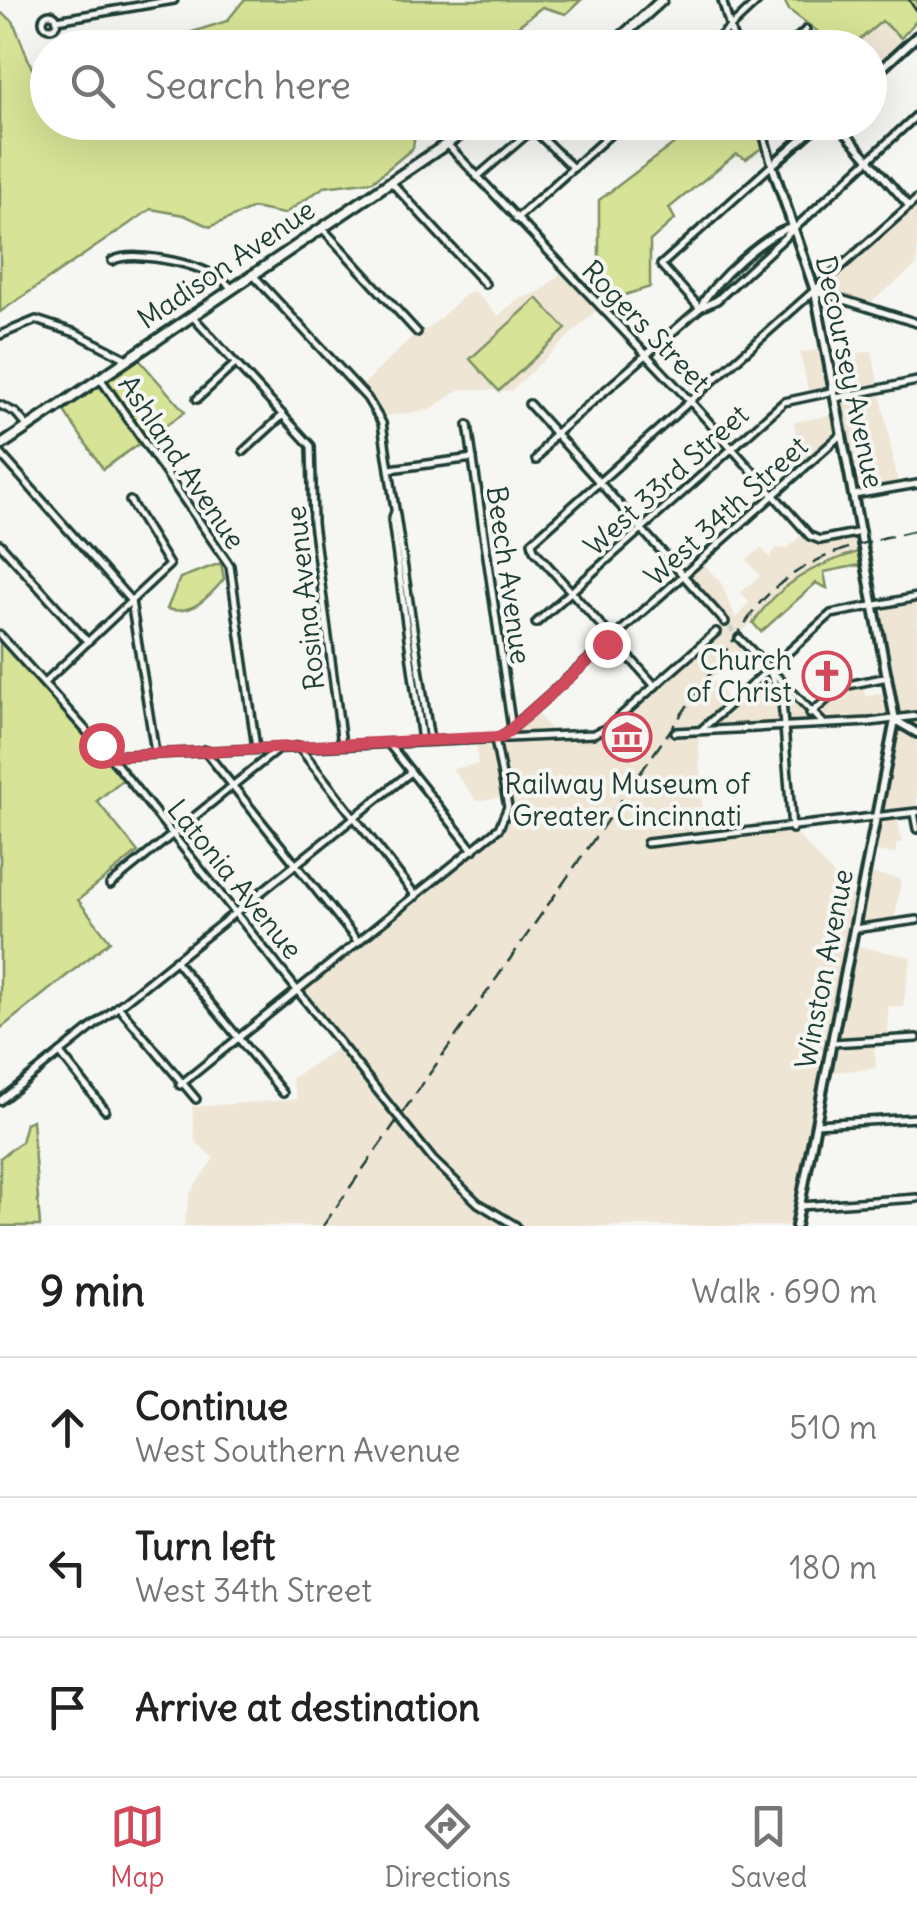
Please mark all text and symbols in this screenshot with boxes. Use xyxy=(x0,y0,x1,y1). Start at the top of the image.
search box xyxy=(30,30,887,140)
icon: search xyxy=(65,58,120,113)
text: Search here xyxy=(145,62,351,109)
street label: Madison Avenue xyxy=(130,191,322,337)
street label: Rogers Street xyxy=(574,252,718,400)
street label: Decoursey Avenue xyxy=(808,252,892,492)
street label: Ashland Avenue xyxy=(111,368,253,556)
street label: West 33rd Street xyxy=(576,397,756,563)
street label: West 34th Street xyxy=(637,428,815,594)
street label: Beech Avenue xyxy=(479,484,539,666)
street label: Rosina Avenue xyxy=(277,504,333,692)
route end xyxy=(585,622,631,668)
place label: Church of Christ xyxy=(686,642,792,710)
church icon: Church of Christ xyxy=(801,650,853,702)
museum icon: Railway Museum of Greater Cincinnati xyxy=(601,711,653,763)
route start xyxy=(79,723,125,769)
place label: Railway Museum of Greater Cincinnati xyxy=(504,766,751,834)
street label: Latonia Avenue xyxy=(160,792,310,966)
street label: Winston Avenue xyxy=(787,866,861,1072)
text: 9 min xyxy=(40,1265,145,1317)
text: Walk · 690 m xyxy=(691,1271,877,1312)
text: Continue xyxy=(135,1383,288,1430)
icon: ahead xyxy=(40,1400,95,1455)
text: 510 m xyxy=(789,1407,877,1448)
text: West Southern Avenue xyxy=(135,1430,461,1471)
text: Turn left xyxy=(135,1523,275,1570)
icon: left xyxy=(40,1540,95,1595)
text: 180 m xyxy=(789,1547,877,1588)
text: West 34th Street xyxy=(135,1570,372,1611)
icon: arrive xyxy=(40,1680,95,1735)
text: Arrive at destination xyxy=(135,1684,480,1731)
tab: Map xyxy=(110,1799,165,1895)
tab: Directions xyxy=(384,1799,511,1895)
tab: Saved xyxy=(730,1799,807,1895)

